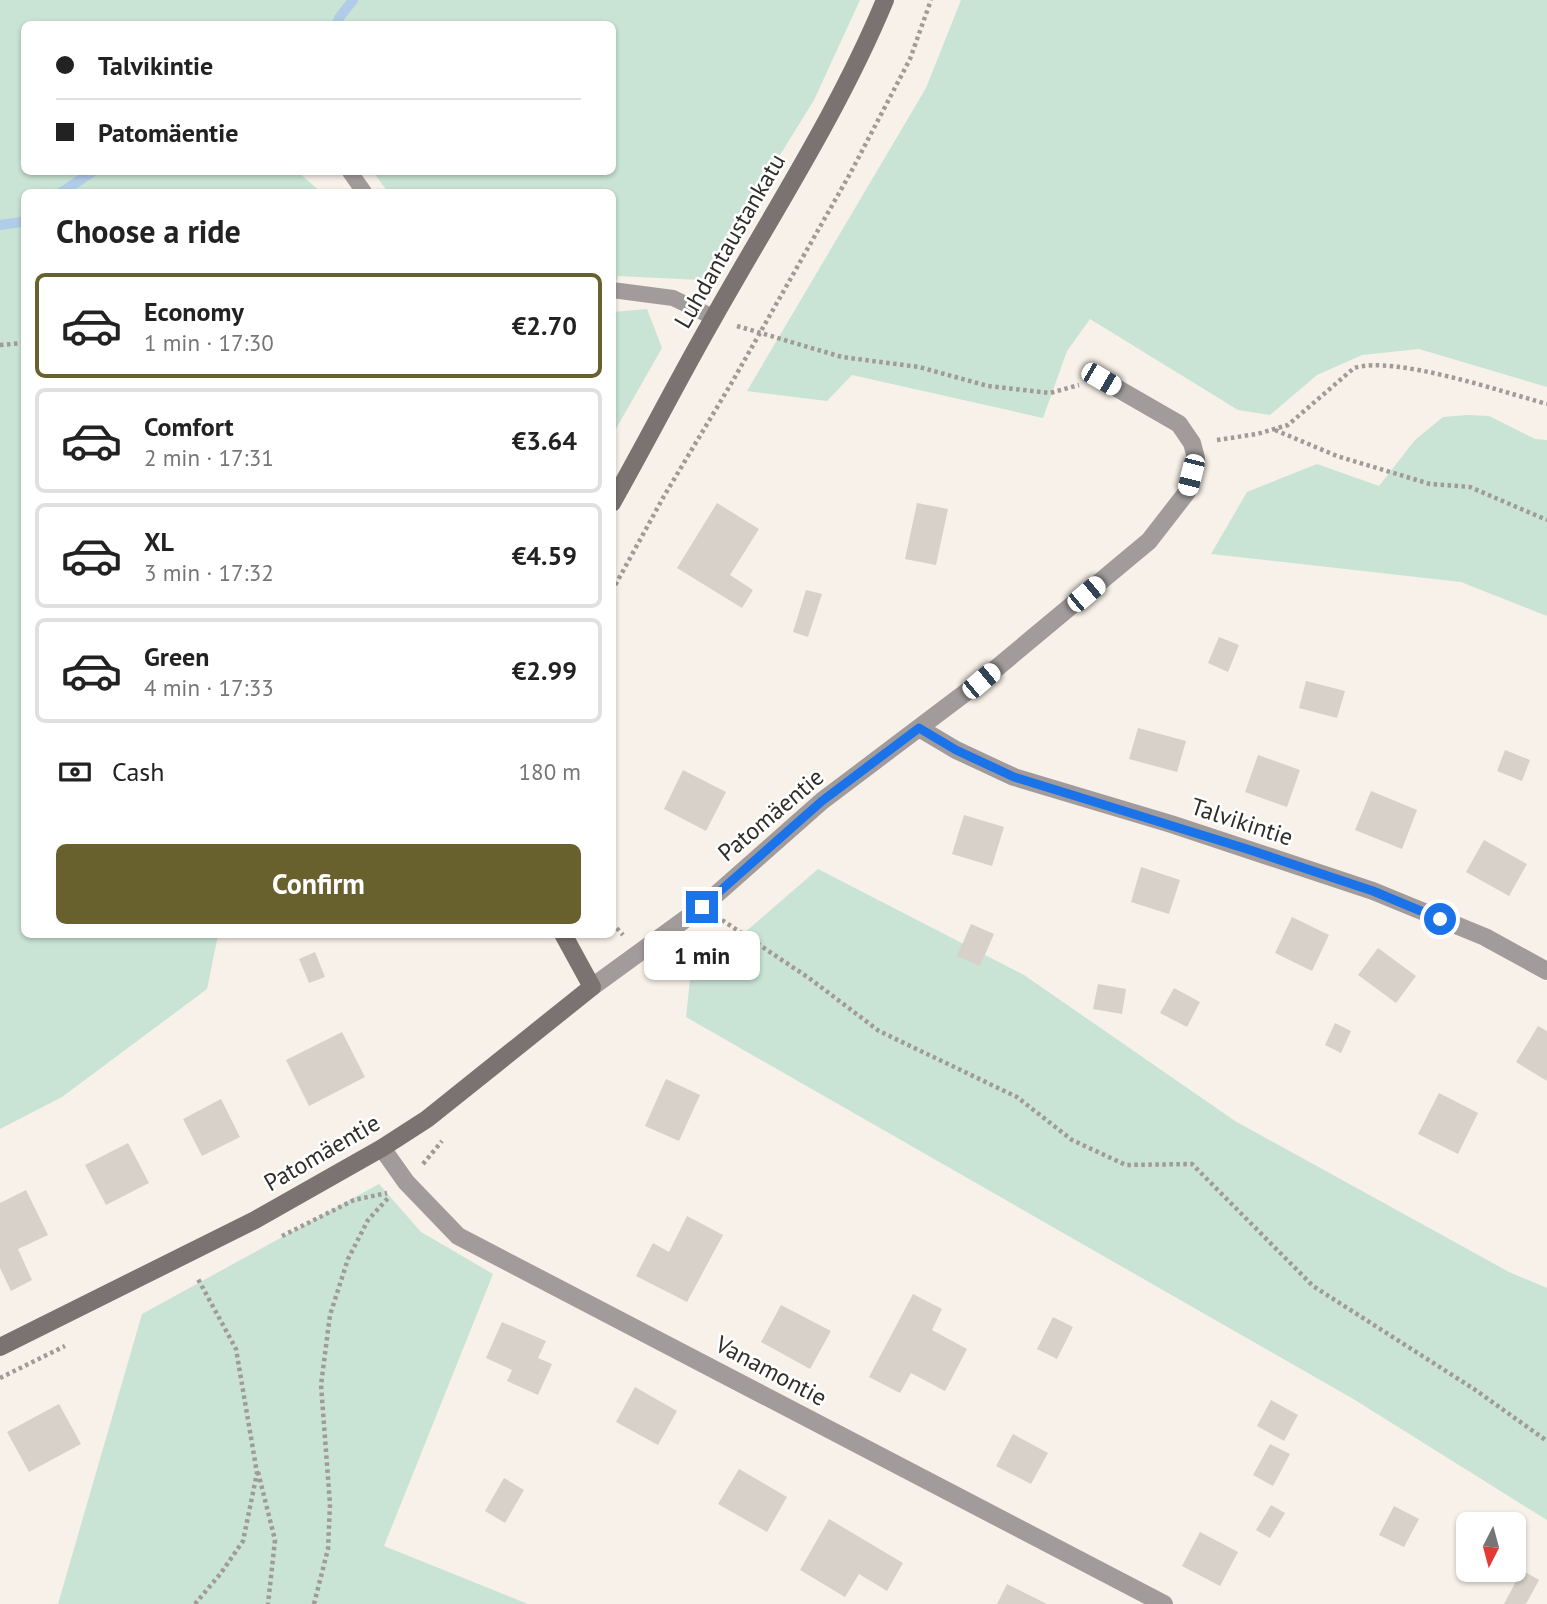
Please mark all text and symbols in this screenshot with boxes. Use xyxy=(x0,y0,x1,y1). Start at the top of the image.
text: Talvikintie xyxy=(98,49,213,82)
text: Patomäentie xyxy=(98,116,238,149)
street label: Luhdantaustankatu xyxy=(667,148,792,334)
text: Choose a ride xyxy=(56,210,241,252)
icon: car xyxy=(60,294,123,357)
text: Economy xyxy=(144,295,244,328)
text: €2.70 xyxy=(512,309,577,342)
text: 1 min · 17:30 xyxy=(144,328,274,357)
car xyxy=(1078,359,1125,399)
icon: car xyxy=(60,409,123,472)
text: Comfort xyxy=(144,410,234,443)
text: €3.64 xyxy=(512,424,577,457)
text: 2 min · 17:31 xyxy=(144,443,274,472)
car xyxy=(1176,452,1207,498)
icon: car xyxy=(60,524,123,587)
text: XL xyxy=(144,525,174,558)
text: €4.59 xyxy=(512,539,577,572)
text: 3 min · 17:32 xyxy=(144,558,274,587)
car xyxy=(1064,572,1109,616)
icon: car xyxy=(60,639,123,702)
text: Green xyxy=(144,640,209,673)
text: €2.99 xyxy=(512,654,577,687)
car xyxy=(959,659,1004,703)
text: 4 min · 17:33 xyxy=(144,673,274,702)
icon: cash xyxy=(56,753,94,791)
text: Cash xyxy=(112,755,164,788)
text: 180 m xyxy=(519,757,581,786)
street label: Patomäentie xyxy=(711,761,830,868)
street label: Talvikintie xyxy=(1187,790,1297,853)
button: Confirm xyxy=(56,844,581,924)
route end xyxy=(686,891,718,923)
route start xyxy=(1424,903,1456,935)
callout: 1 min xyxy=(644,932,760,981)
text: 1 min xyxy=(674,941,730,970)
street label: Patomäentie xyxy=(258,1107,385,1198)
street label: Vanamontie xyxy=(709,1328,832,1413)
north arrow xyxy=(1456,1512,1526,1582)
map controls xyxy=(1456,1512,1526,1582)

